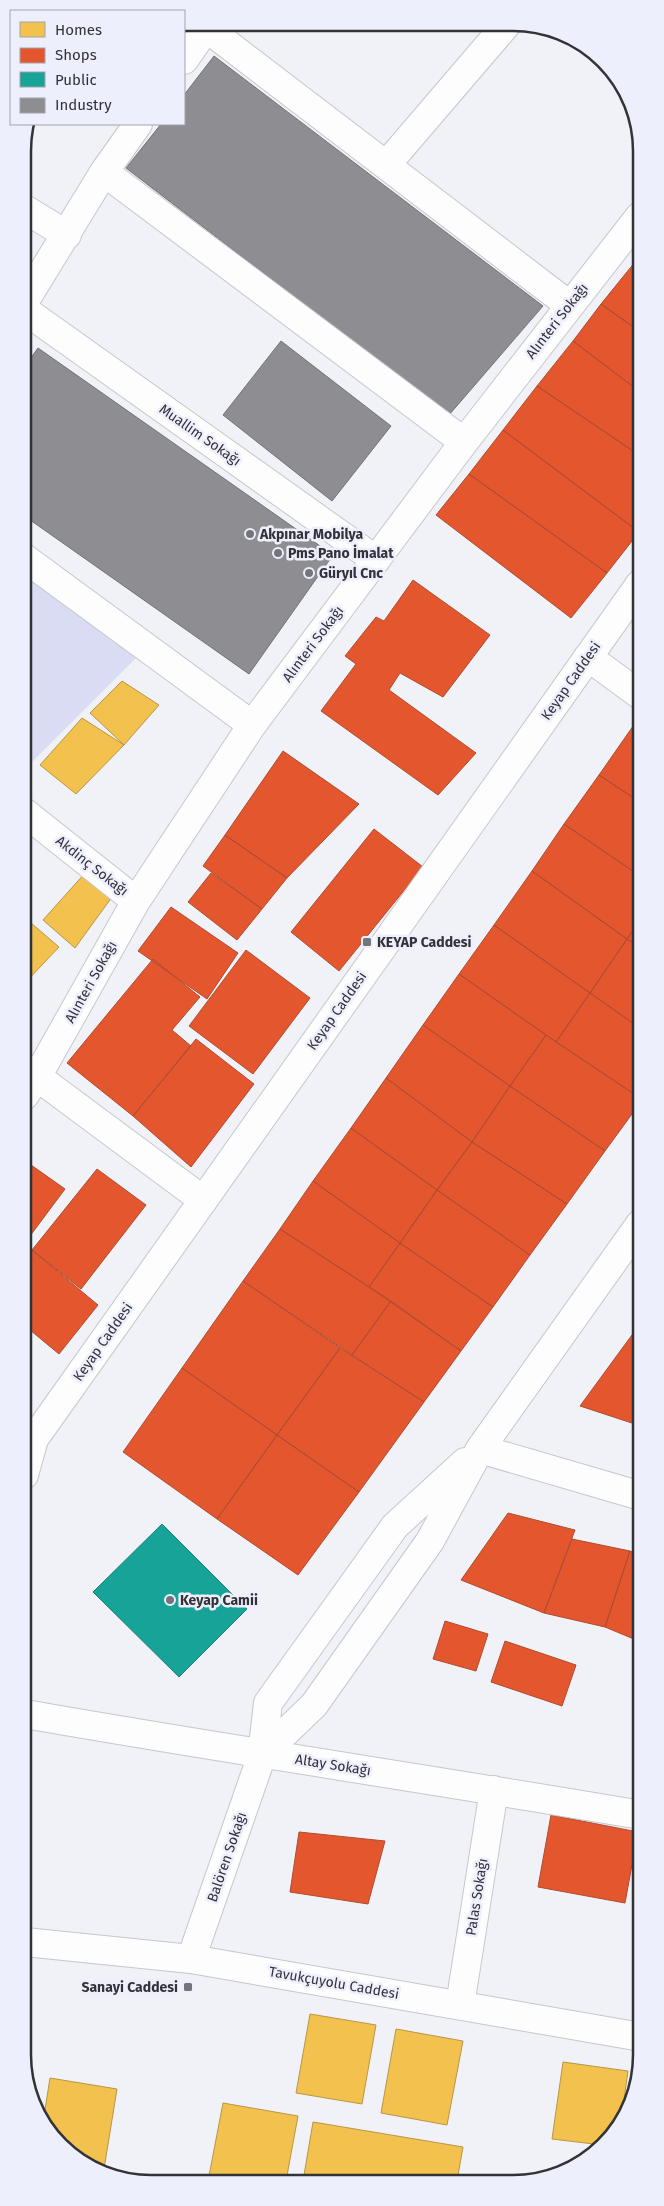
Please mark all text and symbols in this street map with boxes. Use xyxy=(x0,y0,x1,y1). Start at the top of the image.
legend xyxy=(10,10,185,125)
text: Homes xyxy=(55,21,102,39)
text: Shops xyxy=(55,46,97,64)
text: Public xyxy=(55,71,97,89)
text: Industry xyxy=(55,96,112,114)
street label: Alınteri Sokağı xyxy=(522,280,592,362)
street label: Muallim Sokağı xyxy=(156,401,244,469)
place label: Akpınar Mobilya xyxy=(259,526,363,543)
marker: Akpınar Mobilya xyxy=(244,528,256,540)
place label: Pms Pano İmalat xyxy=(288,544,394,562)
marker: Pms Pano İmalat xyxy=(272,547,284,559)
place label: Güryıl Cnc xyxy=(319,565,383,582)
marker: Güryıl Cnc xyxy=(303,567,315,579)
street label: Alınteri Sokağı xyxy=(279,602,347,686)
street label: Keyap Caddesi xyxy=(538,638,604,724)
street label: Akdinç Sokağı xyxy=(52,832,132,900)
place label: KEYAP Caddesi xyxy=(377,934,472,951)
marker: KEYAP Caddesi xyxy=(361,936,373,948)
street label: Alınteri Sokağı xyxy=(61,938,121,1026)
street label: Keyap Caddesi xyxy=(304,968,370,1054)
street label: Keyap Caddesi xyxy=(70,1299,136,1385)
place label: Keyap Camii xyxy=(180,1592,258,1609)
marker: Keyap Camii xyxy=(164,1594,176,1606)
street label: Altay Sokağı xyxy=(294,1751,372,1779)
street label: Balören Sokağı xyxy=(204,1810,250,1904)
street label: Palas Sokağı xyxy=(462,1857,492,1937)
street label: Tavukçuyolu Caddesi xyxy=(268,1963,400,2003)
place label: Sanayi Caddesi xyxy=(81,1979,178,1996)
marker: Sanayi Caddesi xyxy=(182,1981,194,1993)

